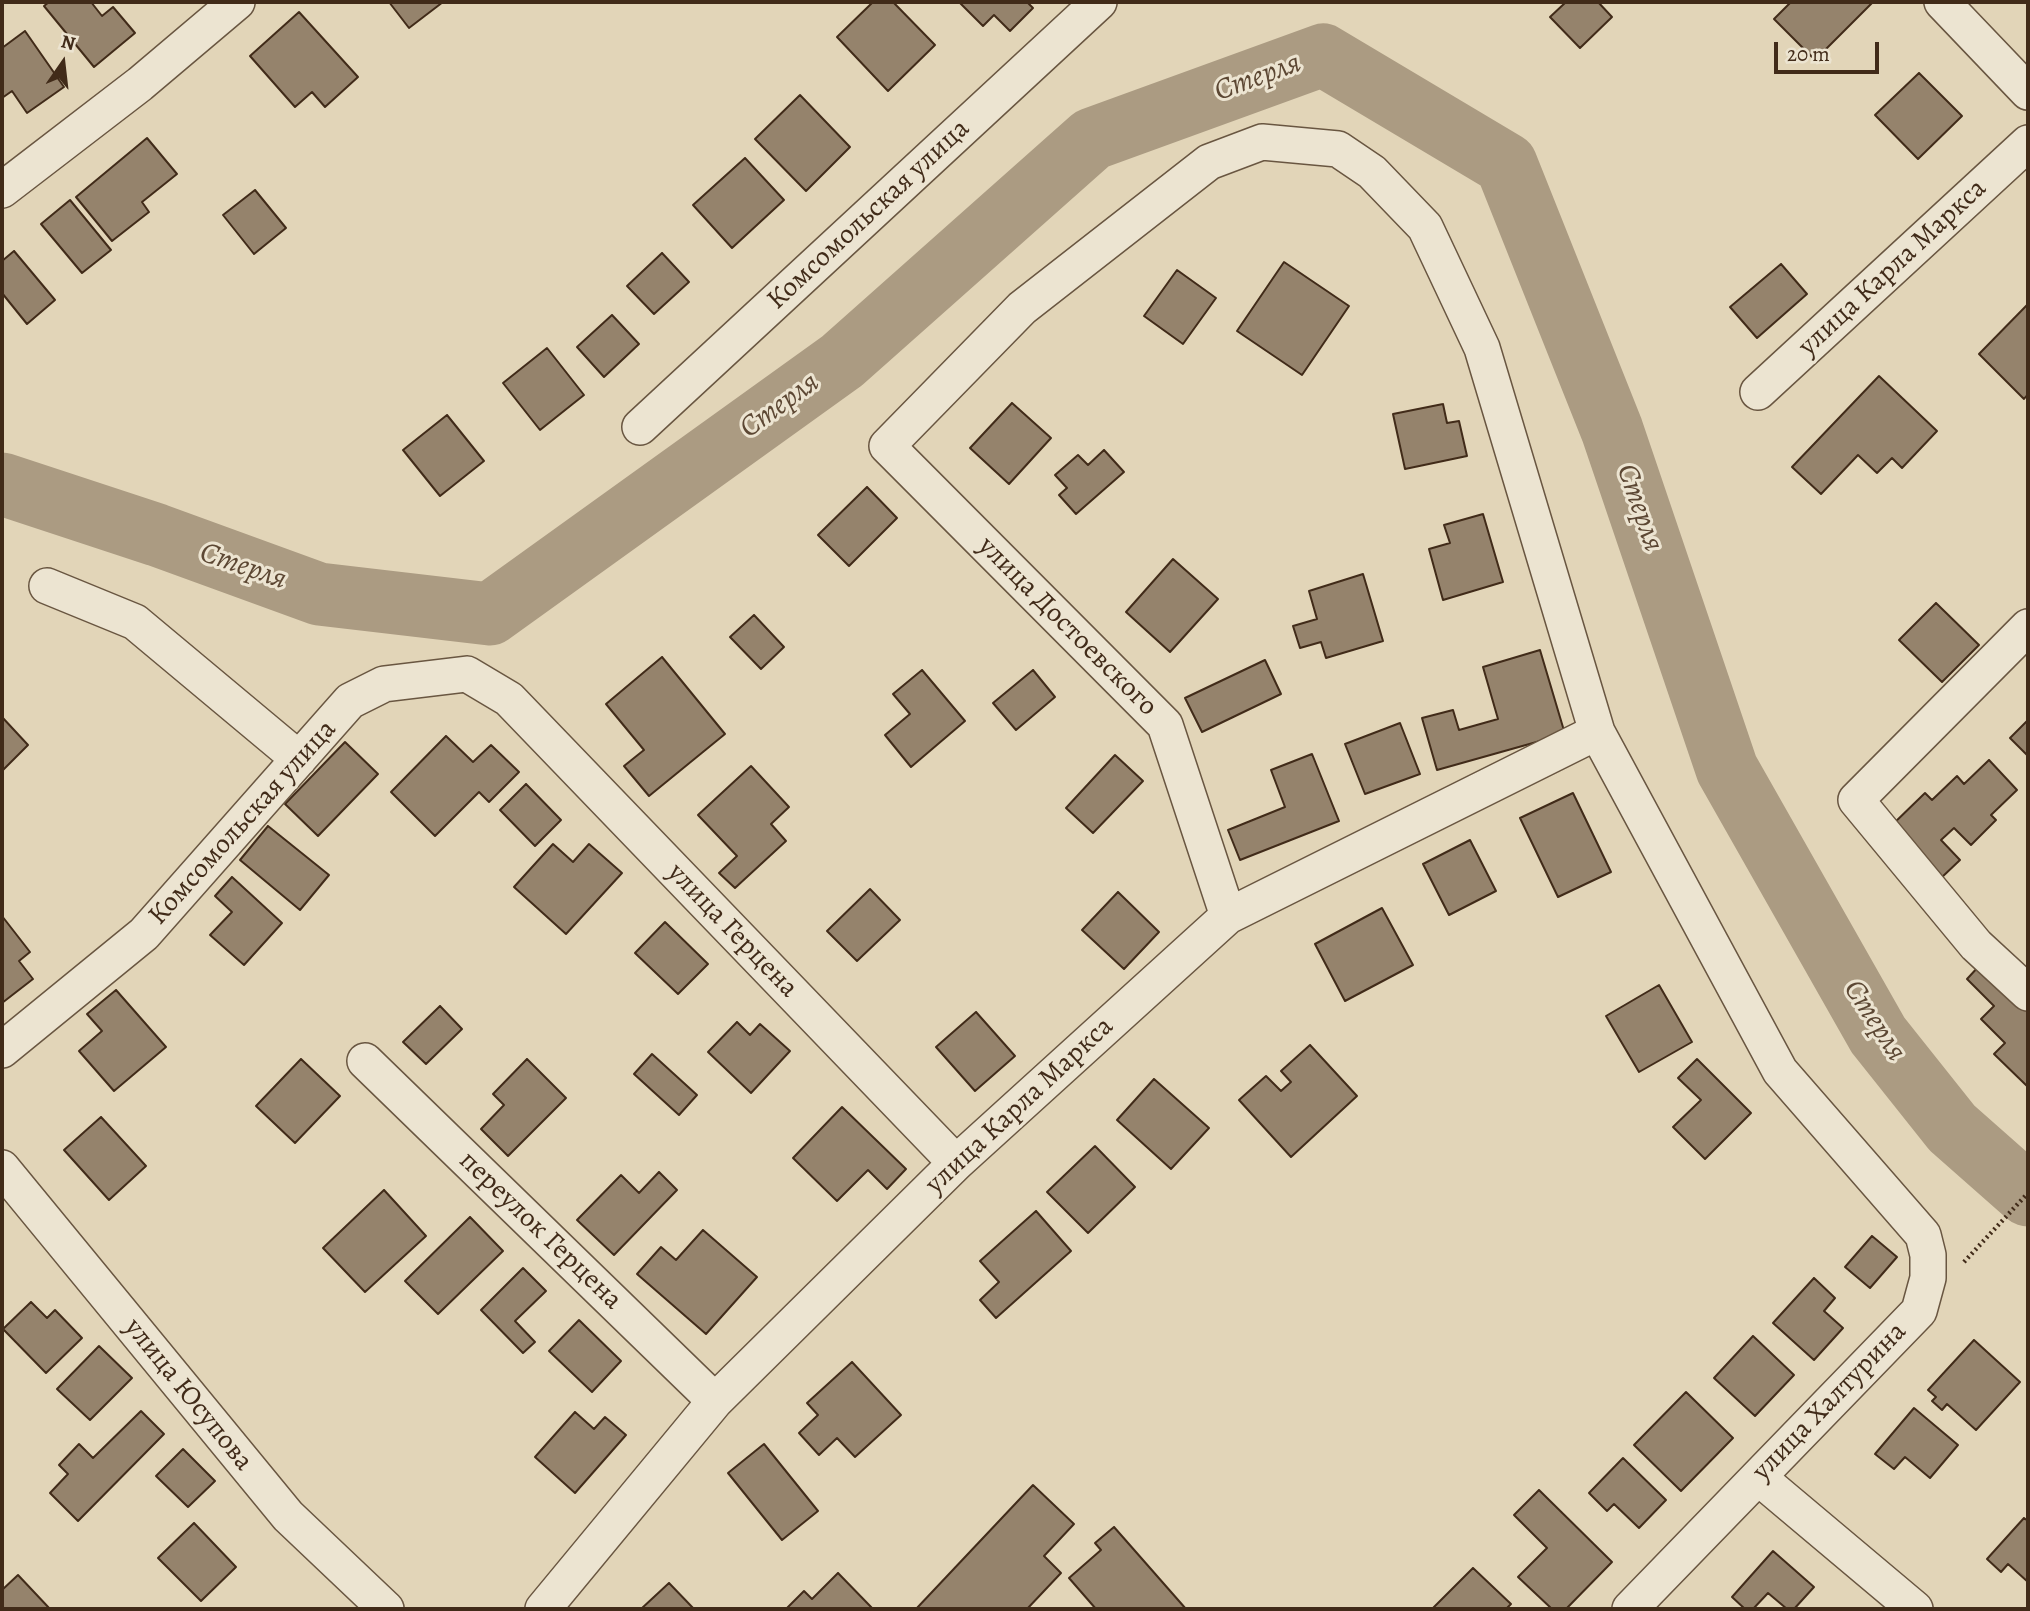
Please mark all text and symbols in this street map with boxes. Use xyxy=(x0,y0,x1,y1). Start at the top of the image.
north arrow xyxy=(28,28,98,98)
text: N xyxy=(58,28,78,57)
scale bar xyxy=(1778,28,1883,72)
text: 20 m xyxy=(1787,40,1830,68)
water label: Стерля xyxy=(1210,46,1306,110)
street label: Комсомольская улица xyxy=(761,113,977,317)
street label: улица Карла Маркса xyxy=(1792,172,1994,364)
water label: Стерля xyxy=(733,365,827,447)
water label: Стерля xyxy=(1607,460,1671,556)
street label: улица Достоевского xyxy=(970,530,1164,724)
water label: Стерля xyxy=(195,535,291,599)
street label: Комсомольская улица xyxy=(142,713,344,933)
street label: улица Герцена xyxy=(660,857,804,1005)
water label: Стерля xyxy=(1835,974,1913,1068)
street label: улица Карла Маркса xyxy=(919,1010,1121,1202)
street label: переулок Герцена xyxy=(451,1145,629,1317)
street label: улица Юсупова xyxy=(116,1312,260,1478)
street label: улица Халтурина xyxy=(1746,1316,1914,1488)

